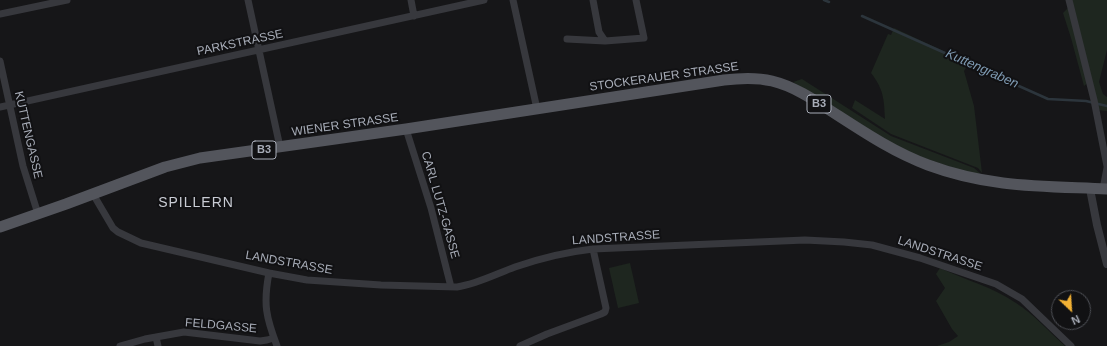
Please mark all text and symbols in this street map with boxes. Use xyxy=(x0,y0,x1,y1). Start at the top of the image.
street label: PARKSTRASSE xyxy=(196,27,284,59)
water label: Kuttengraben xyxy=(943,46,1021,92)
street label: STOCKERAUER STRASSE xyxy=(588,59,740,95)
street label: KUTTENGASSE xyxy=(11,90,45,180)
road number: B3 xyxy=(807,95,831,113)
street label: WIENER STRASSE xyxy=(291,110,399,140)
road number: B3 xyxy=(252,141,276,159)
street label: CARL LUTZ-GASSE xyxy=(418,150,462,260)
district label: SPILLERN xyxy=(158,195,234,211)
street label: LANDSTRASSE xyxy=(572,228,660,248)
street label: LANDSTRASSE xyxy=(896,234,984,274)
street label: LANDSTRASSE xyxy=(244,248,334,278)
north arrow xyxy=(1051,290,1091,330)
text: N xyxy=(1070,313,1082,327)
street label: FELDGASSE xyxy=(184,316,258,336)

